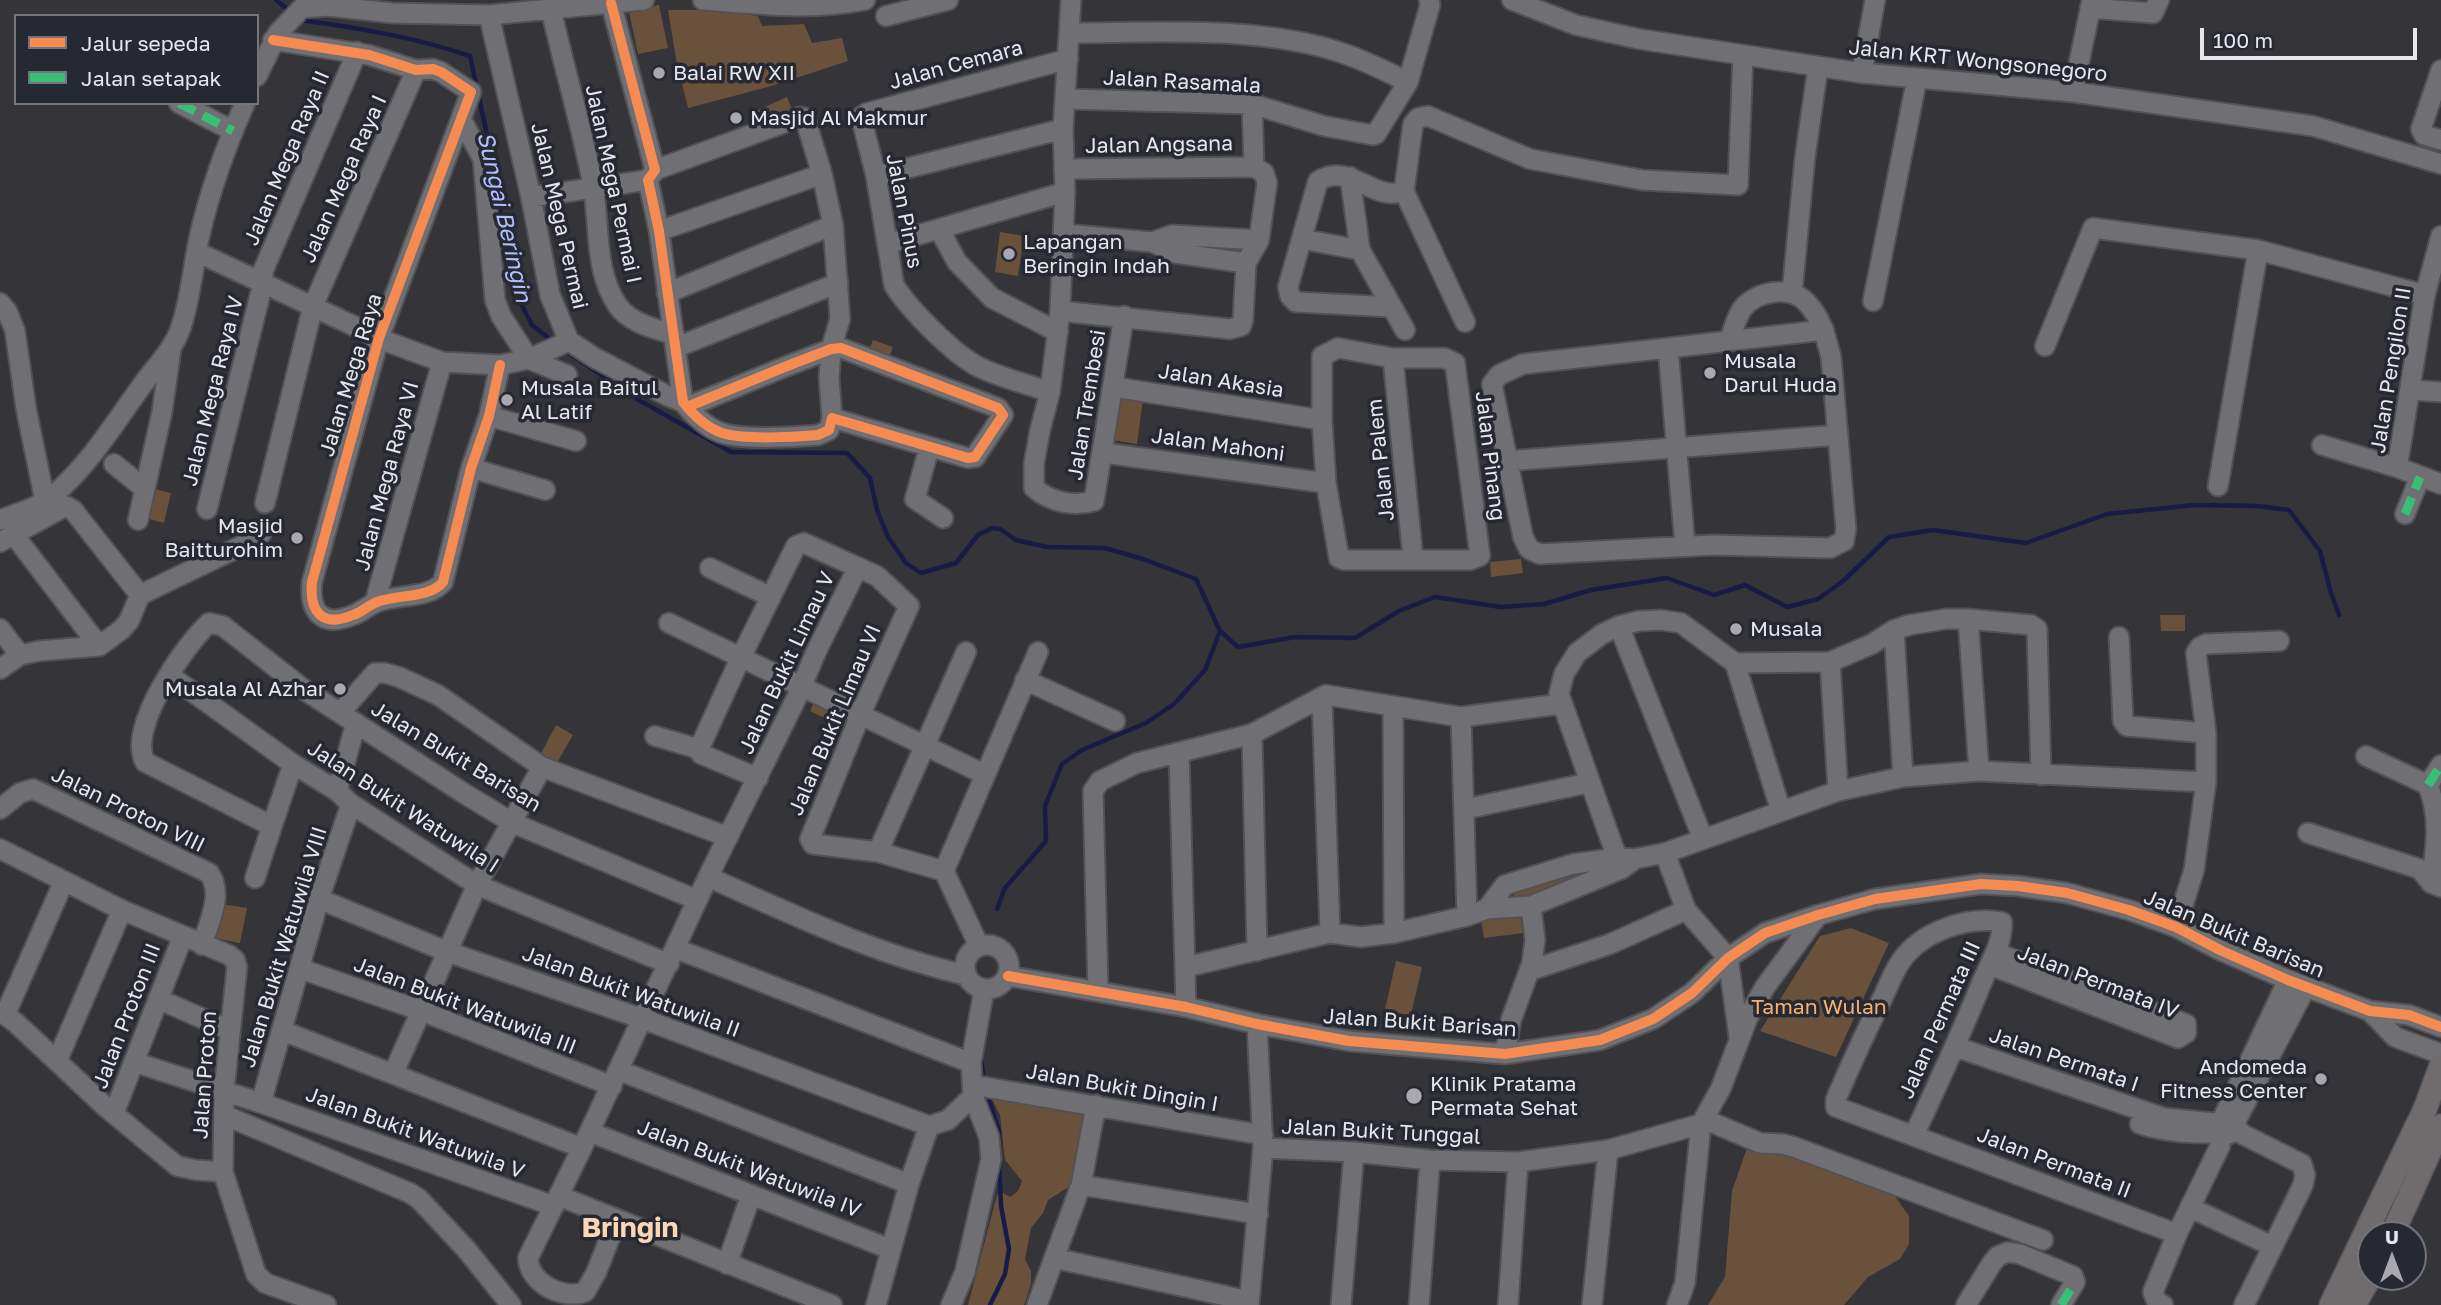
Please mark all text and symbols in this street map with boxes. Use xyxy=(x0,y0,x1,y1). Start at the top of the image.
legend xyxy=(14,14,259,105)
scale bar xyxy=(2203,14,2420,58)
text: 100 m xyxy=(2213,27,2273,53)
text: Jalur sepeda xyxy=(81,30,211,56)
street label: Jalan Cemara xyxy=(887,35,1025,95)
street label: Jalan KRT Wongsonegoro xyxy=(1848,35,2108,87)
place label: Balai RW XII xyxy=(673,60,795,86)
text: Jalan setapak xyxy=(81,65,222,91)
marker: Balai RW XII xyxy=(651,65,667,81)
street label: Jalan Rasamala xyxy=(1102,65,1262,99)
street label: Jalan Mega Raya II xyxy=(239,67,335,249)
street label: Jalan Mega Permai I xyxy=(580,82,646,286)
street label: Jalan Mega Raya I xyxy=(296,91,392,267)
place label: Masjid Al Makmur xyxy=(750,105,927,131)
marker: Masjid Al Makmur xyxy=(728,110,744,126)
street label: Jalan Mega Permai xyxy=(525,120,593,312)
water label: Sungai Beringin xyxy=(471,129,537,305)
street label: Jalan Angsana xyxy=(1085,131,1233,159)
street label: Jalan Pinus xyxy=(881,151,927,271)
place label: Lapangan Beringin Indah xyxy=(1023,229,1170,279)
marker: Lapangan Beringin Indah xyxy=(1001,246,1017,262)
street label: Jalan Pengilon II xyxy=(2365,285,2417,455)
street label: Jalan Mega Raya xyxy=(314,290,388,460)
street label: Jalan Mega Raya IV xyxy=(177,293,249,489)
street label: Jalan Trembesi xyxy=(1063,328,1111,482)
place label: Musala Darul Huda xyxy=(1724,348,1837,398)
street label: Jalan Akasia xyxy=(1157,359,1285,403)
marker: Musala Darul Huda xyxy=(1702,365,1718,381)
place label: Musala Baitul Al Latif xyxy=(521,375,658,425)
street label: Jalan Mega Raya VI xyxy=(350,379,424,573)
street label: Jalan Pinang xyxy=(1470,390,1510,522)
marker: Musala Baitul Al Latif xyxy=(499,392,515,408)
street label: Jalan Palem xyxy=(1362,398,1400,522)
street label: Jalan Mahoni xyxy=(1150,423,1286,467)
place label: Masjid Baitturohim xyxy=(164,513,283,563)
marker: Masjid Baitturohim xyxy=(289,530,305,546)
street label: Jalan Bukit Limau V xyxy=(734,568,840,758)
place label: Musala xyxy=(1750,616,1822,642)
street label: Jalan Bukit Limau VI xyxy=(783,621,887,819)
marker: Musala xyxy=(1728,621,1744,637)
place label: Musala Al Azhar xyxy=(165,676,326,702)
marker: Musala Al Azhar xyxy=(332,681,348,697)
street label: Jalan Bukit Barisan xyxy=(366,696,546,818)
street label: Jalan Bukit Watuwila I xyxy=(302,736,504,878)
street label: Jalan Proton VIII xyxy=(47,762,209,858)
street label: Jalan Bukit Watuwila VIII xyxy=(235,823,333,1071)
street label: Jalan Bukit Barisan xyxy=(2140,885,2328,983)
street label: Jalan Permata III xyxy=(1894,937,1986,1103)
street label: Jalan Proton III xyxy=(88,940,166,1092)
street label: Jalan Permata IV xyxy=(2014,940,2182,1024)
street label: Jalan Bukit Watuwila II xyxy=(519,941,743,1043)
street label: Jalan Bukit Watuwila III xyxy=(350,952,580,1060)
park label: Taman Wulan xyxy=(1751,994,1887,1020)
street label: Jalan Bukit Barisan xyxy=(1322,1004,1518,1042)
street label: Jalan Proton xyxy=(188,1010,222,1140)
street label: Jalan Permata I xyxy=(1986,1023,2142,1097)
place label: Andomeda Fitness Center xyxy=(2160,1054,2307,1104)
street label: Jalan Bukit Dingin I xyxy=(1024,1059,1220,1117)
place label: Klinik Pratama Permata Sehat xyxy=(1430,1071,1578,1121)
marker: Andomeda Fitness Center xyxy=(2313,1071,2329,1087)
street label: Jalan Bukit Watuwila V xyxy=(302,1082,528,1184)
marker: Klinik Pratama Permata Sehat xyxy=(1404,1086,1424,1106)
street label: Jalan Bukit Tunggal xyxy=(1281,1114,1481,1150)
street label: Jalan Bukit Watuwila IV xyxy=(634,1115,864,1223)
street label: Jalan Permata II xyxy=(1973,1122,2135,1204)
district label: Bringin xyxy=(581,1211,679,1245)
north arrow xyxy=(2357,1221,2427,1291)
text: U xyxy=(2385,1225,2399,1248)

